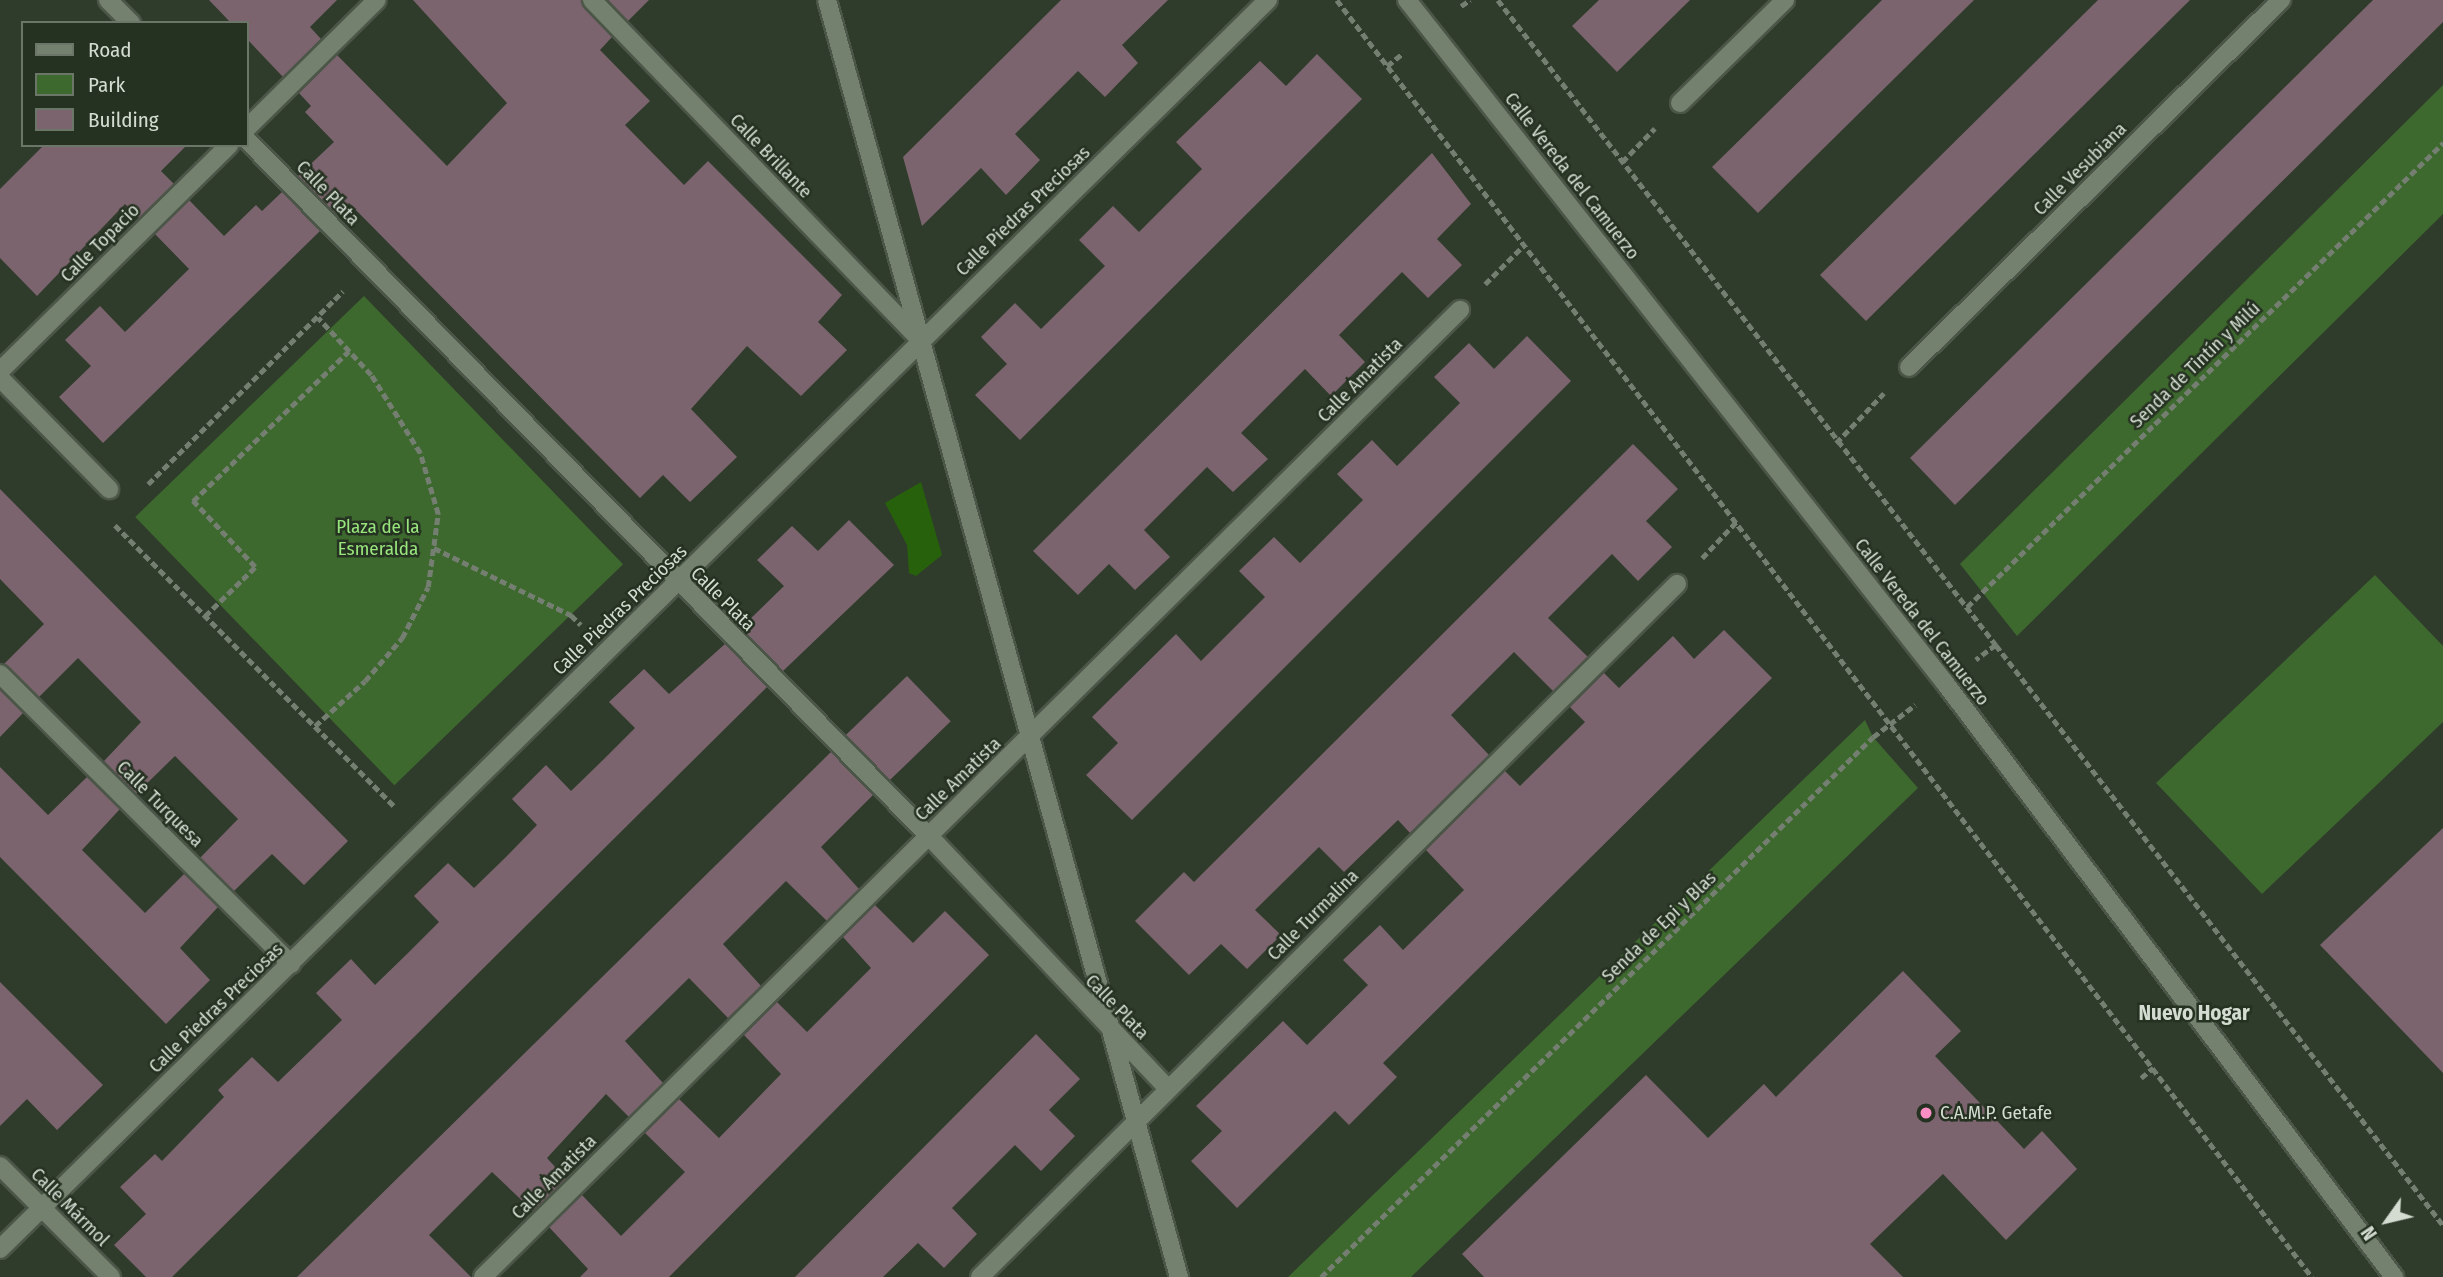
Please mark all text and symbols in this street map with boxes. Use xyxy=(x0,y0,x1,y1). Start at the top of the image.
legend xyxy=(21,21,248,147)
text: Road xyxy=(88,37,132,63)
text: Park xyxy=(88,72,125,98)
street label: Calle Vereda del Camuerzo xyxy=(1500,88,1644,264)
text: Building xyxy=(88,107,159,133)
street label: Calle Brillante xyxy=(725,109,817,203)
street label: Calle Vesubiana xyxy=(2029,118,2131,220)
street label: Calle Piedras Preciosas xyxy=(951,141,1095,281)
street label: Calle Plata xyxy=(291,156,365,230)
street label: Calle Topacio xyxy=(56,199,144,287)
street label: Senda de Tintín y Milú xyxy=(2125,297,2265,433)
street label: Calle Amatista xyxy=(1313,333,1407,427)
park label: Plaza de la Esmeralda xyxy=(336,516,420,560)
street label: Calle Vereda del Camuerzo xyxy=(1850,534,1994,710)
street label: Calle Piedras Preciosas xyxy=(548,540,692,680)
street label: Calle Plata xyxy=(686,562,760,636)
street label: Calle Amatista xyxy=(910,732,1006,826)
street label: Calle Turquesa xyxy=(112,756,208,852)
street label: Calle Turmalina xyxy=(1263,865,1363,965)
street label: Senda de Epi y Blas xyxy=(1597,867,1721,987)
street label: Calle Piedras Preciosas xyxy=(144,938,288,1078)
street label: Calle Plata xyxy=(1080,970,1154,1044)
district label: Nuevo Hogar xyxy=(2138,1000,2250,1026)
place label: C.A.M.P. Getafe xyxy=(1940,1102,2052,1124)
marker: C.A.M.P. Getafe xyxy=(1918,1105,1934,1121)
street label: Calle Amatista xyxy=(507,1130,601,1224)
street label: Calle Mármol xyxy=(26,1163,114,1251)
north arrow xyxy=(2352,1186,2422,1256)
text: N xyxy=(2356,1222,2382,1244)

